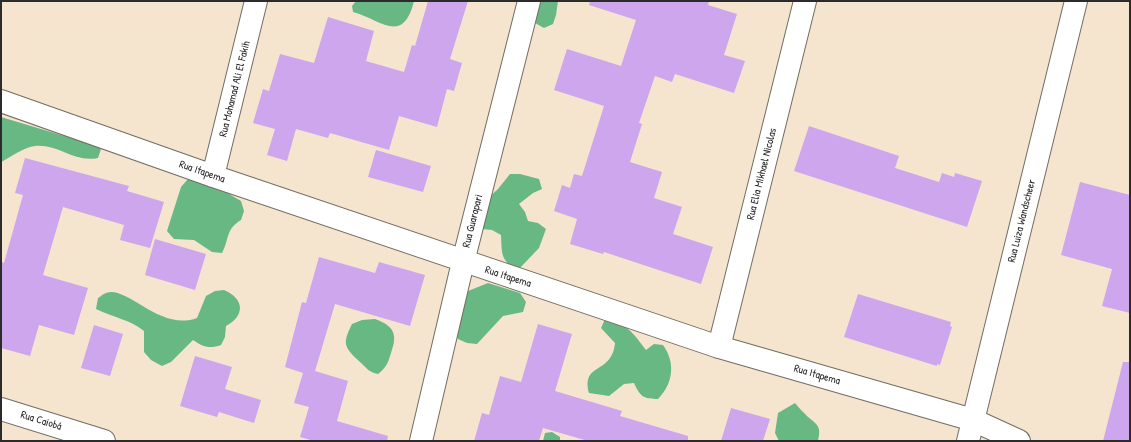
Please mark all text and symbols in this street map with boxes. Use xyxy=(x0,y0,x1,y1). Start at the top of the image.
street label: Rua Mohamad Ali El Fakih xyxy=(217,40,253,138)
street label: Rua Elia Mikhael Nicolas xyxy=(744,127,780,221)
street label: Rua Itapema xyxy=(177,158,227,186)
street label: Rua Luiza Wandscheer xyxy=(1005,178,1039,264)
street label: Rua Guarapari xyxy=(460,193,486,249)
street label: Rua Itapema xyxy=(483,263,533,291)
street label: Rua Itapema xyxy=(792,362,842,388)
street label: Rua Caiobá xyxy=(19,409,63,433)

